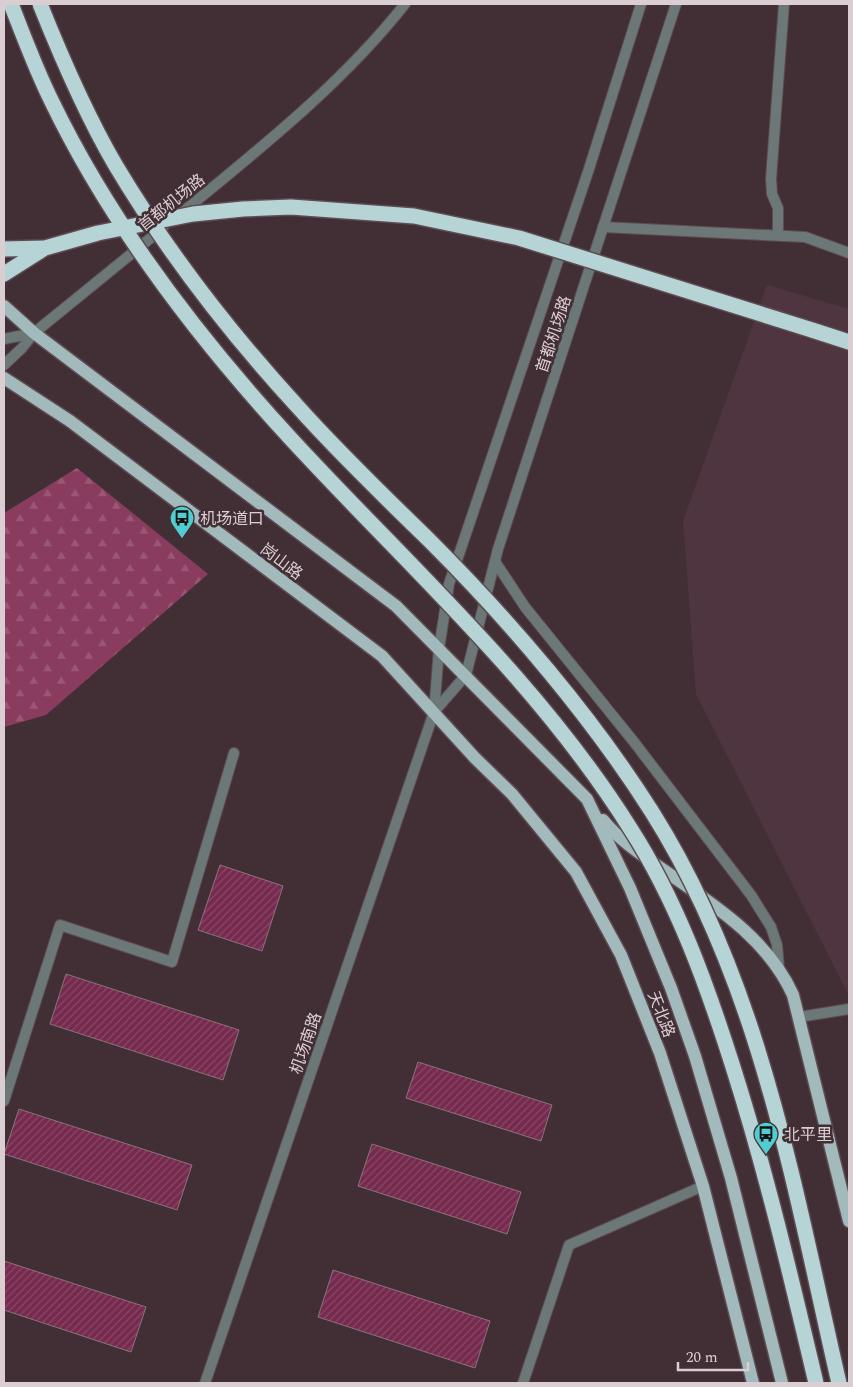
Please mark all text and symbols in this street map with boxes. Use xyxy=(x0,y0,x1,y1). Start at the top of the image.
street label: 首都机场路 xyxy=(133,168,210,237)
street label: 首都机场路 xyxy=(530,293,578,376)
bus stop icon: 机场道口 xyxy=(169,505,195,539)
place label: 机场道口 xyxy=(200,507,264,531)
street label: 岗山路 xyxy=(255,538,308,586)
street label: 天北路 xyxy=(641,988,681,1041)
street label: 机场南路 xyxy=(284,1009,328,1077)
bus stop icon: 北平里 xyxy=(753,1121,779,1155)
place label: 北平里 xyxy=(784,1123,832,1147)
scale bar xyxy=(678,1340,748,1372)
text: 20 m xyxy=(686,1346,718,1369)

